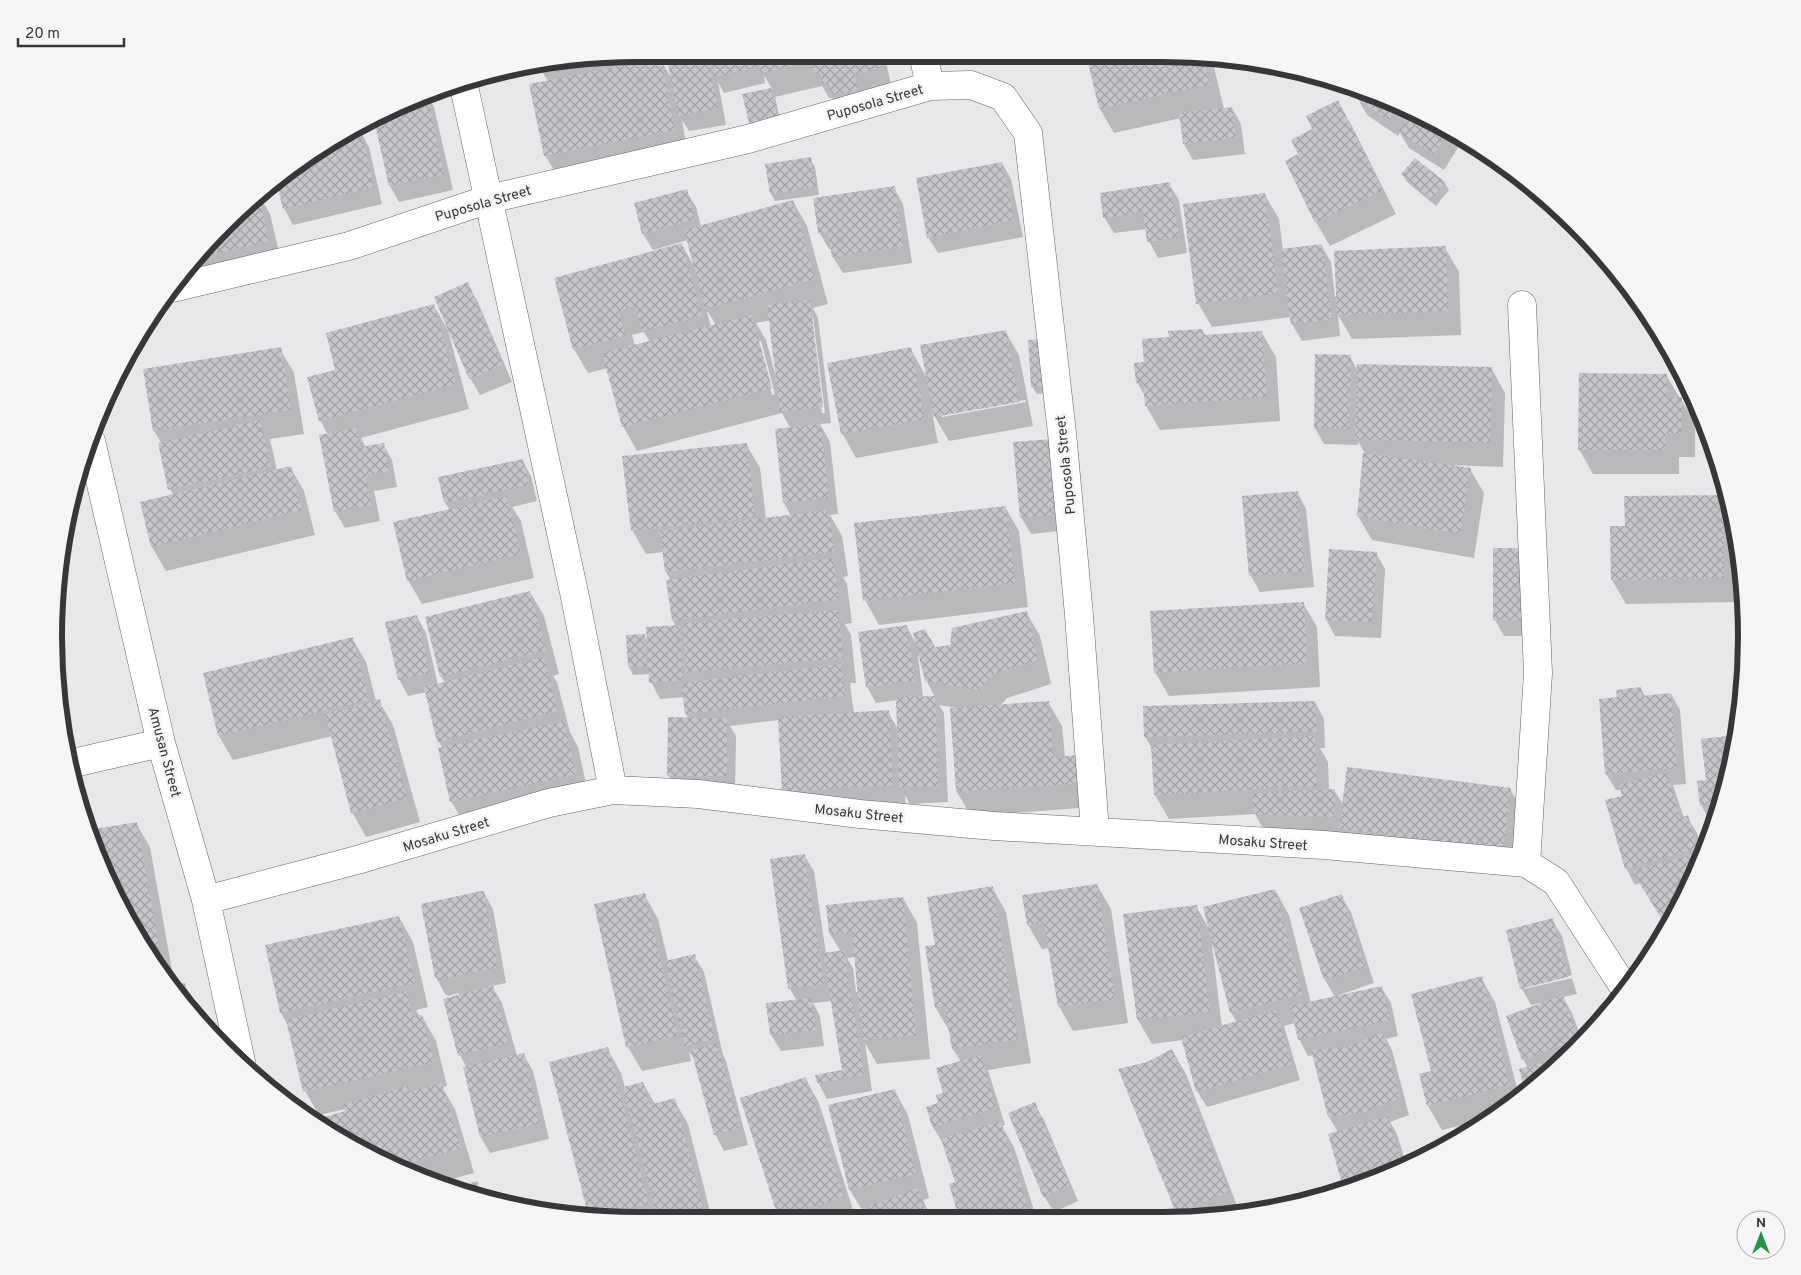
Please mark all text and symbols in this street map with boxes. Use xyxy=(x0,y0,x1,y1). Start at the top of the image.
scale bar xyxy=(18,15,124,47)
text: 20 m xyxy=(25,25,60,44)
street label: Puposola Street xyxy=(825,82,926,125)
street label: Puposola Street xyxy=(433,183,534,226)
street label: Puposola Street xyxy=(1053,414,1080,515)
street label: Amusan Street xyxy=(143,705,184,799)
street label: Mosaku Street xyxy=(813,801,904,828)
street label: Mosaku Street xyxy=(401,814,492,857)
street label: Mosaku Street xyxy=(1218,832,1308,855)
north arrow xyxy=(1736,1210,1786,1260)
text: N xyxy=(1756,1215,1766,1232)

